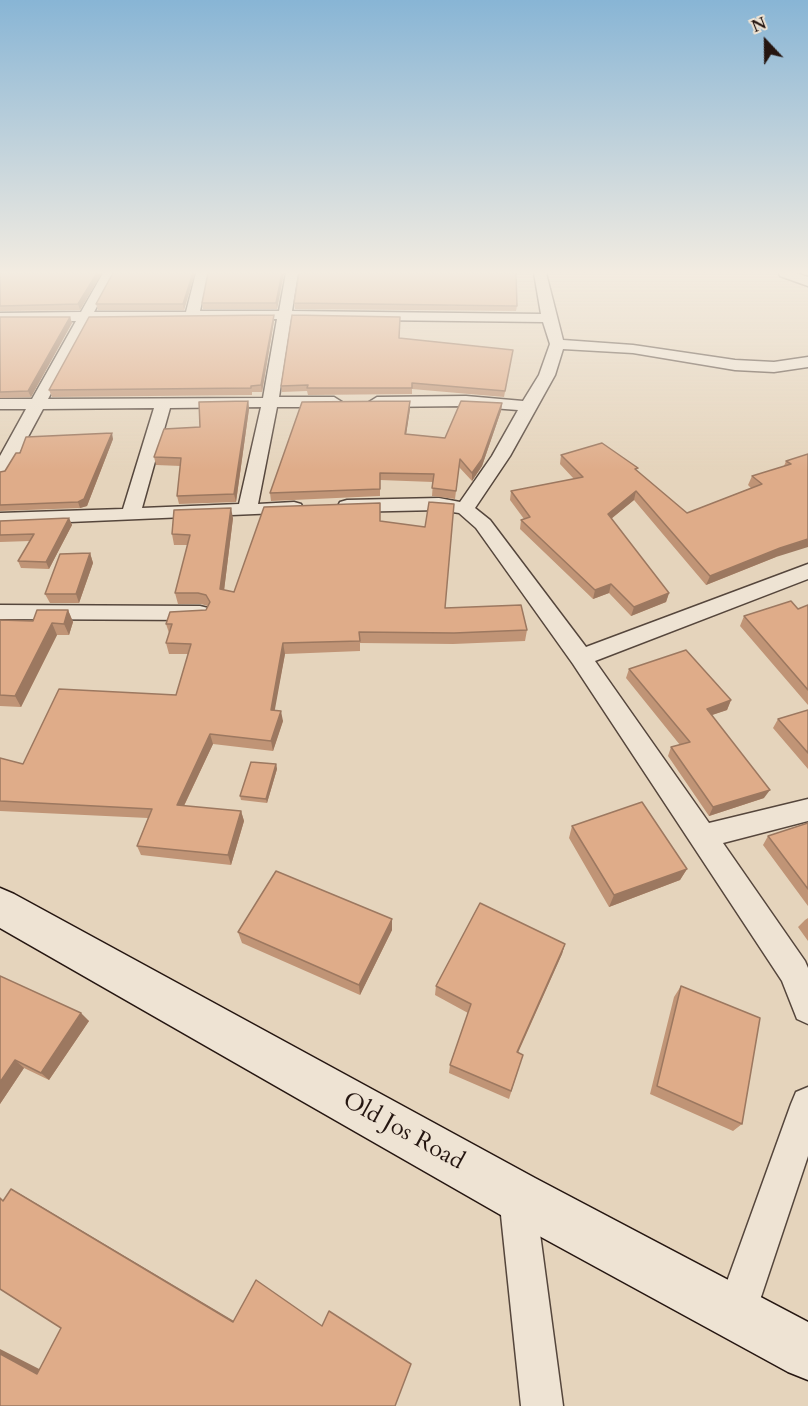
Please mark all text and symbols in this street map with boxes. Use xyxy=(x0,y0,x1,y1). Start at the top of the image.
north arrow xyxy=(736,12,796,72)
text: N xyxy=(749,13,770,38)
street label: Old Jos Road xyxy=(337,1087,469,1177)

